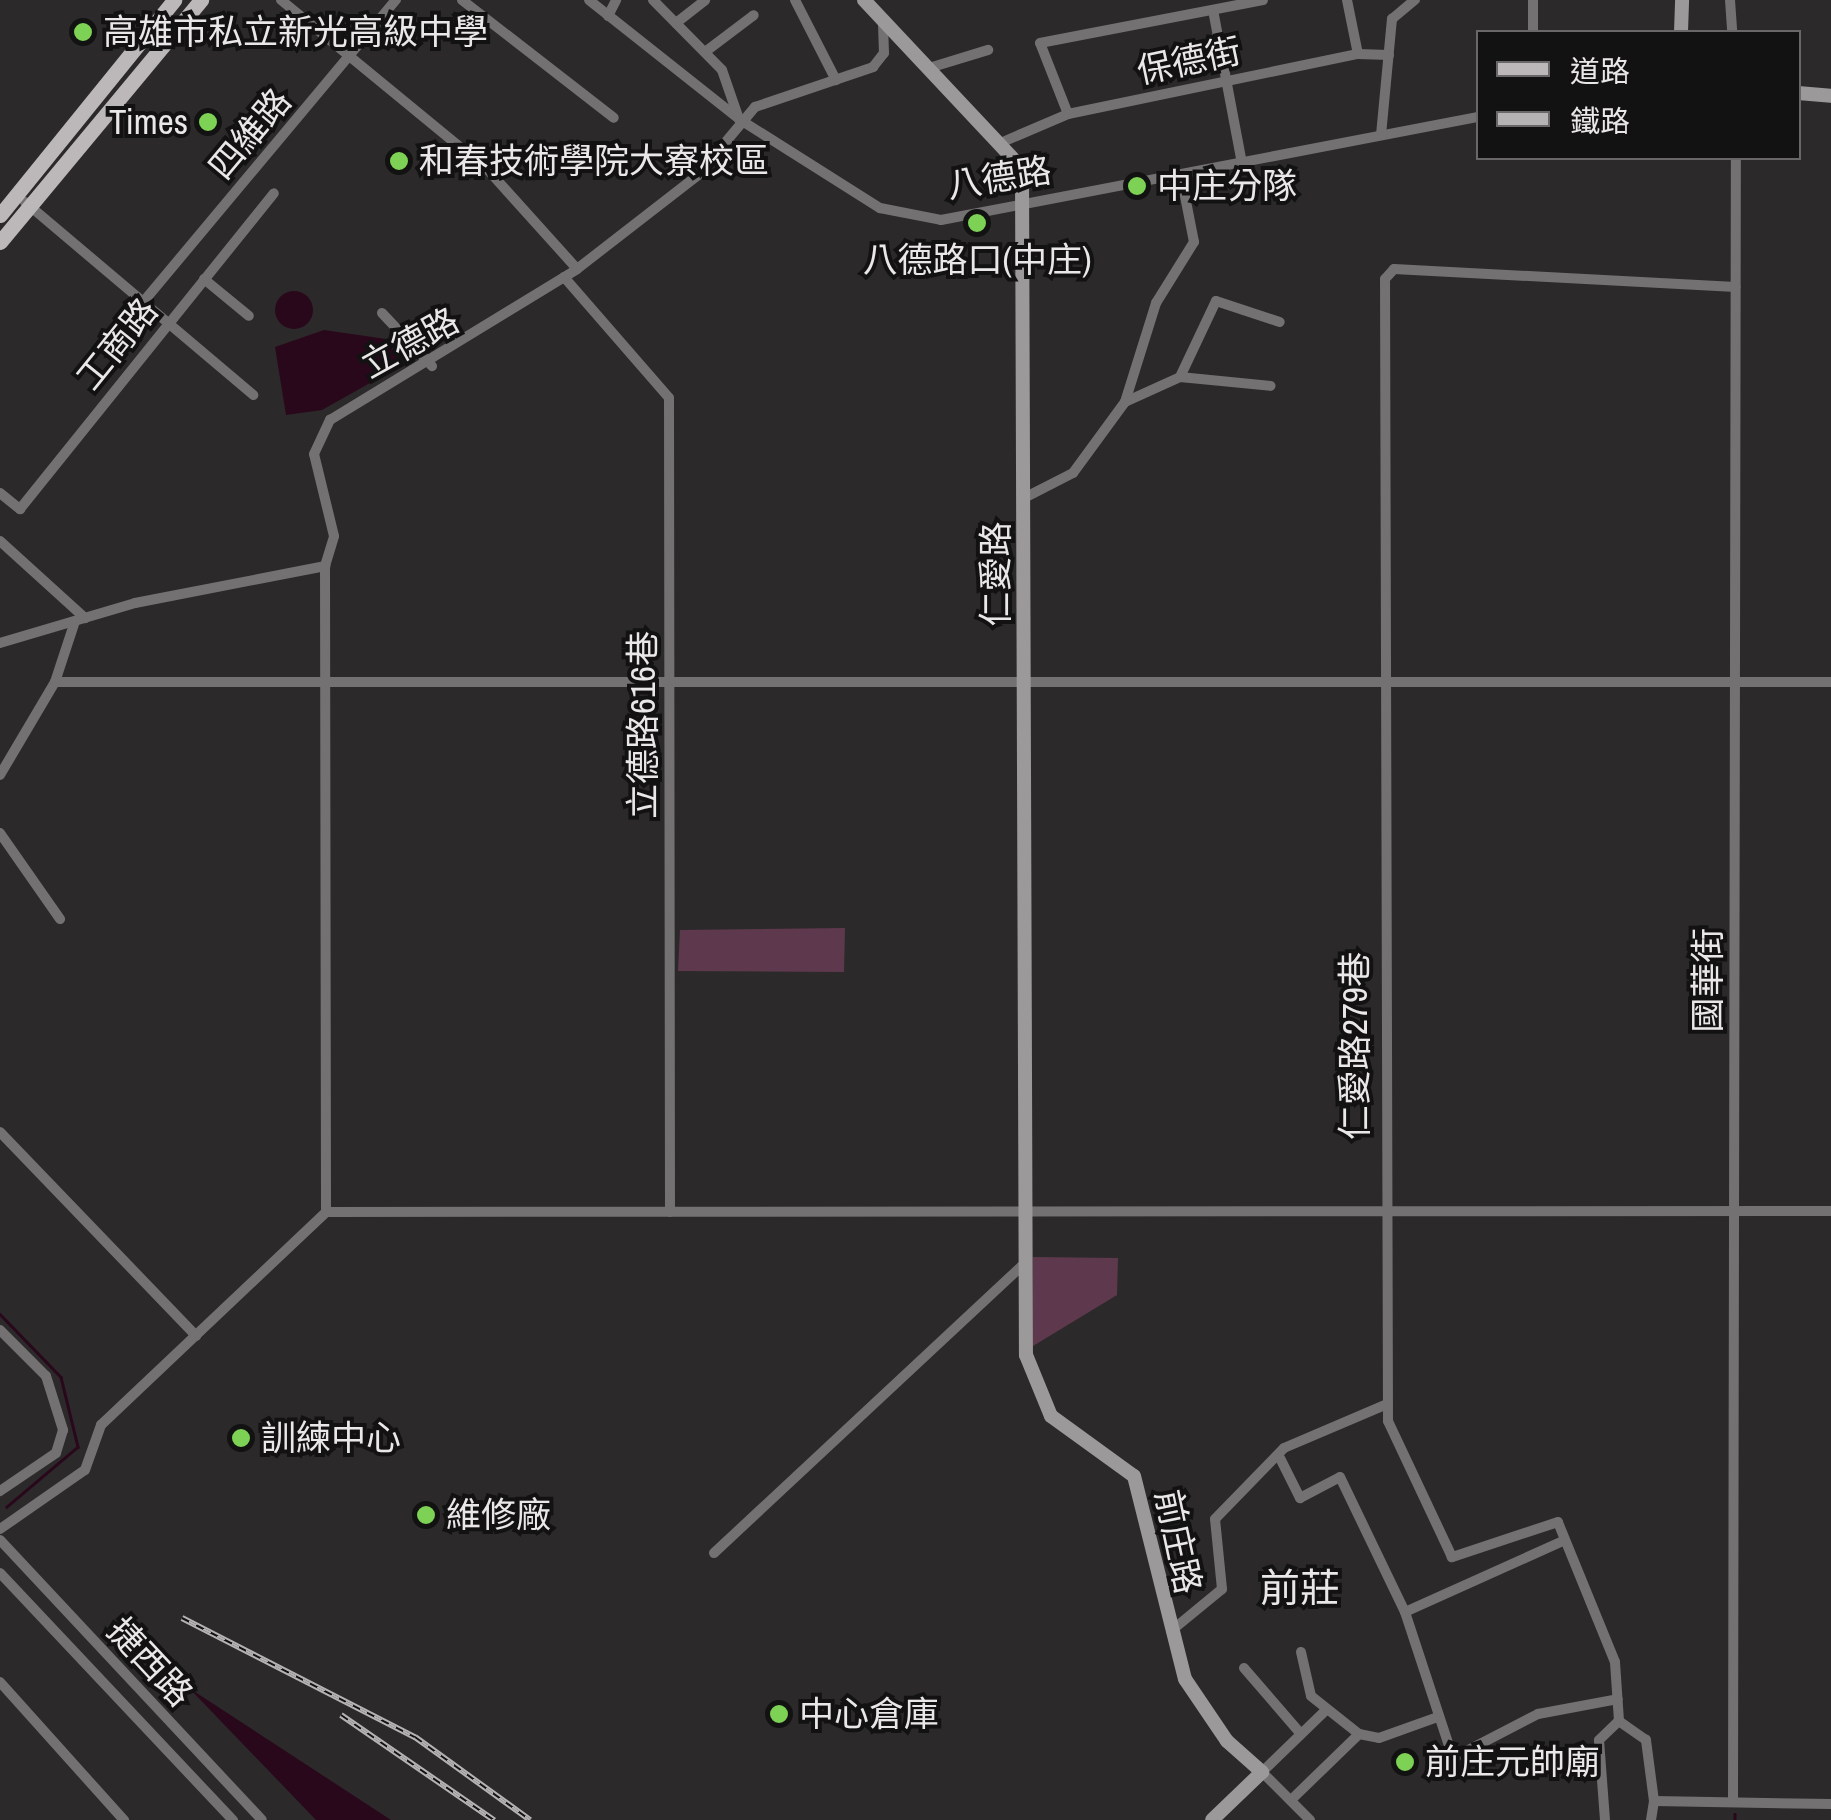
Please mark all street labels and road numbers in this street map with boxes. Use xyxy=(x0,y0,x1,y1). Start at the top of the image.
street label: 保德街 xyxy=(1133,30,1245,92)
street label: 四維路 xyxy=(200,80,300,188)
street label: 八德路 xyxy=(944,149,1054,207)
street label: 工商路 xyxy=(68,290,166,398)
street label: 立德路 xyxy=(354,299,466,387)
street label: 仁愛路 xyxy=(975,522,1017,626)
street label: 立德路616巷 xyxy=(622,631,664,819)
street label: 國華街 xyxy=(1687,928,1729,1032)
street label: 仁愛路279巷 xyxy=(1334,952,1376,1140)
street label: 前庄路 xyxy=(1147,1486,1209,1598)
street label: 捷西路 xyxy=(99,1609,201,1715)

